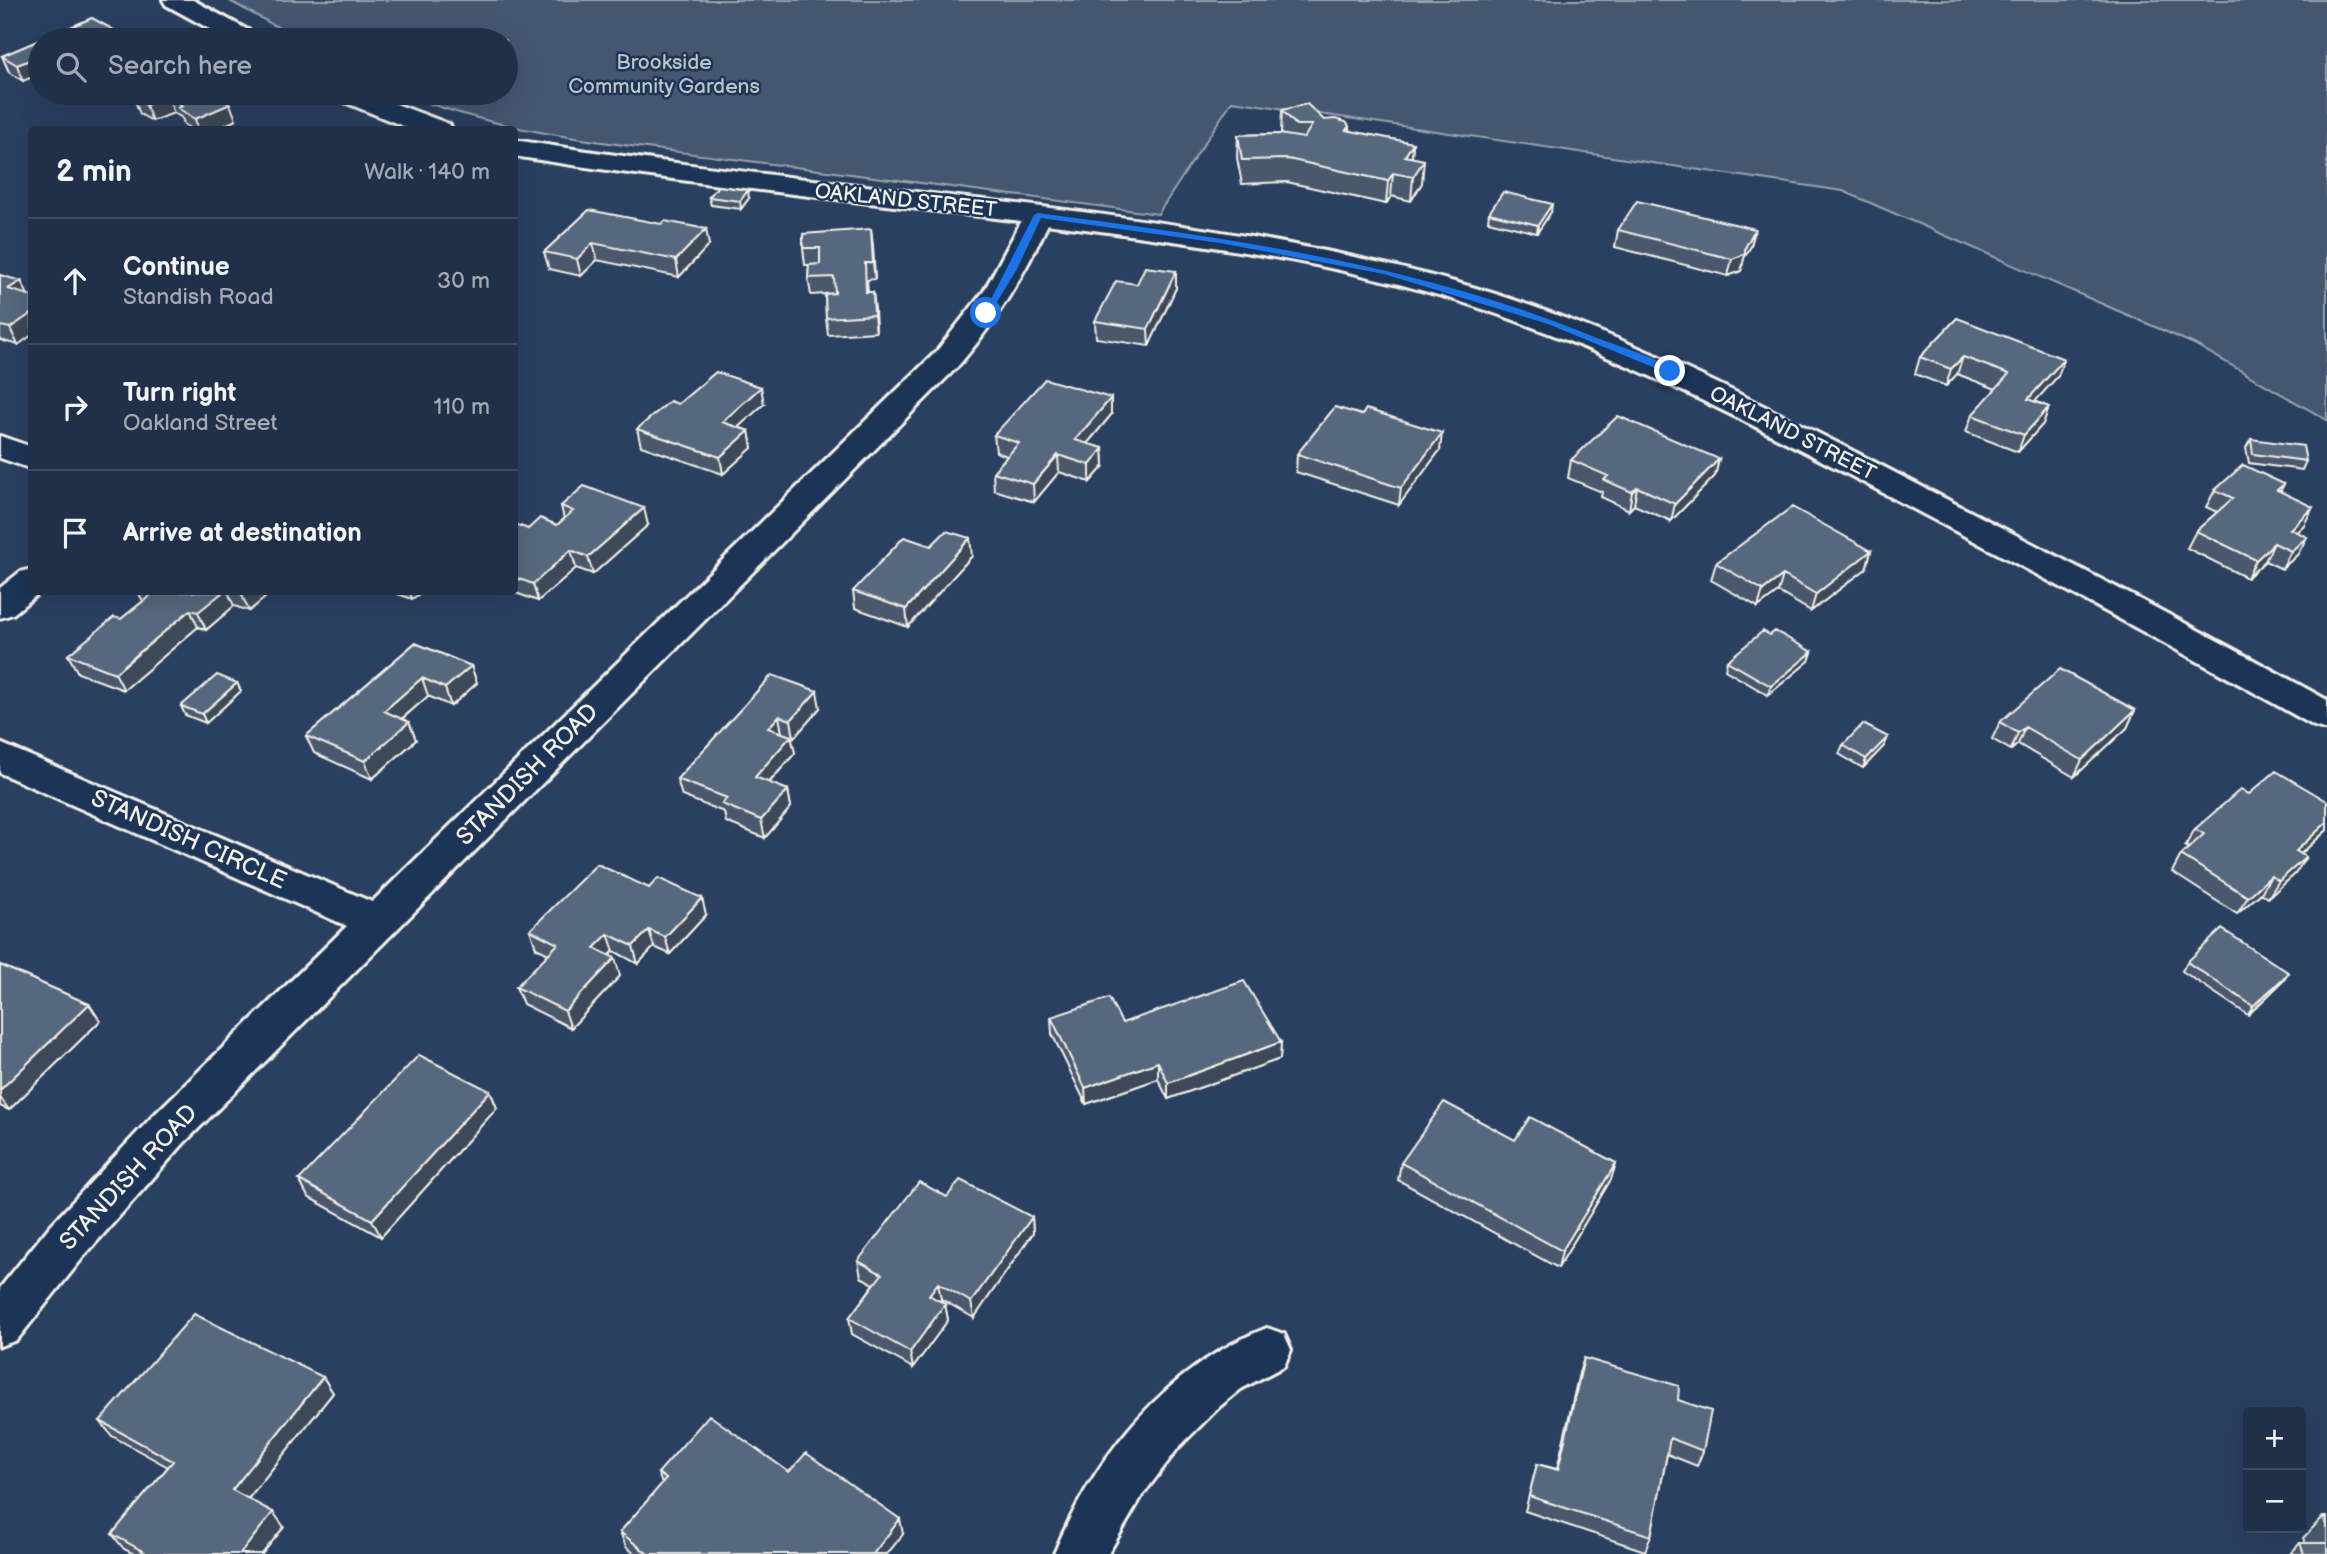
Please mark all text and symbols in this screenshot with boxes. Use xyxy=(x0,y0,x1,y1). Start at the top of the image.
search box xyxy=(28,28,518,105)
icon: search xyxy=(52,48,90,86)
park label: Brookside Community Gardens xyxy=(568,50,760,99)
text: Search here xyxy=(108,51,252,82)
text: 2 min xyxy=(56,154,132,190)
text: Walk · 140 m xyxy=(364,158,490,186)
street label: OAKLAND STREET xyxy=(814,178,999,223)
text: Continue xyxy=(123,252,230,283)
icon: ahead xyxy=(56,262,94,300)
text: 30 m xyxy=(437,267,490,295)
text: Standish Road xyxy=(123,283,274,311)
route start xyxy=(970,297,1001,328)
route end xyxy=(1654,355,1685,386)
text: Turn right xyxy=(123,378,236,409)
street label: OAKLAND STREET xyxy=(1705,381,1880,486)
icon: right xyxy=(56,388,94,426)
text: 110 m xyxy=(433,393,490,421)
text: Oakland Street xyxy=(123,409,278,437)
icon: arrive xyxy=(56,514,94,552)
text: Arrive at destination xyxy=(123,518,362,549)
street label: STANDISH ROAD xyxy=(450,697,604,851)
street label: STANDISH CIRCLE xyxy=(87,783,291,896)
street label: STANDISH ROAD xyxy=(53,1098,203,1256)
map controls xyxy=(2243,1407,2306,1533)
button: + xyxy=(2243,1407,2306,1470)
button: − xyxy=(2243,1470,2306,1533)

